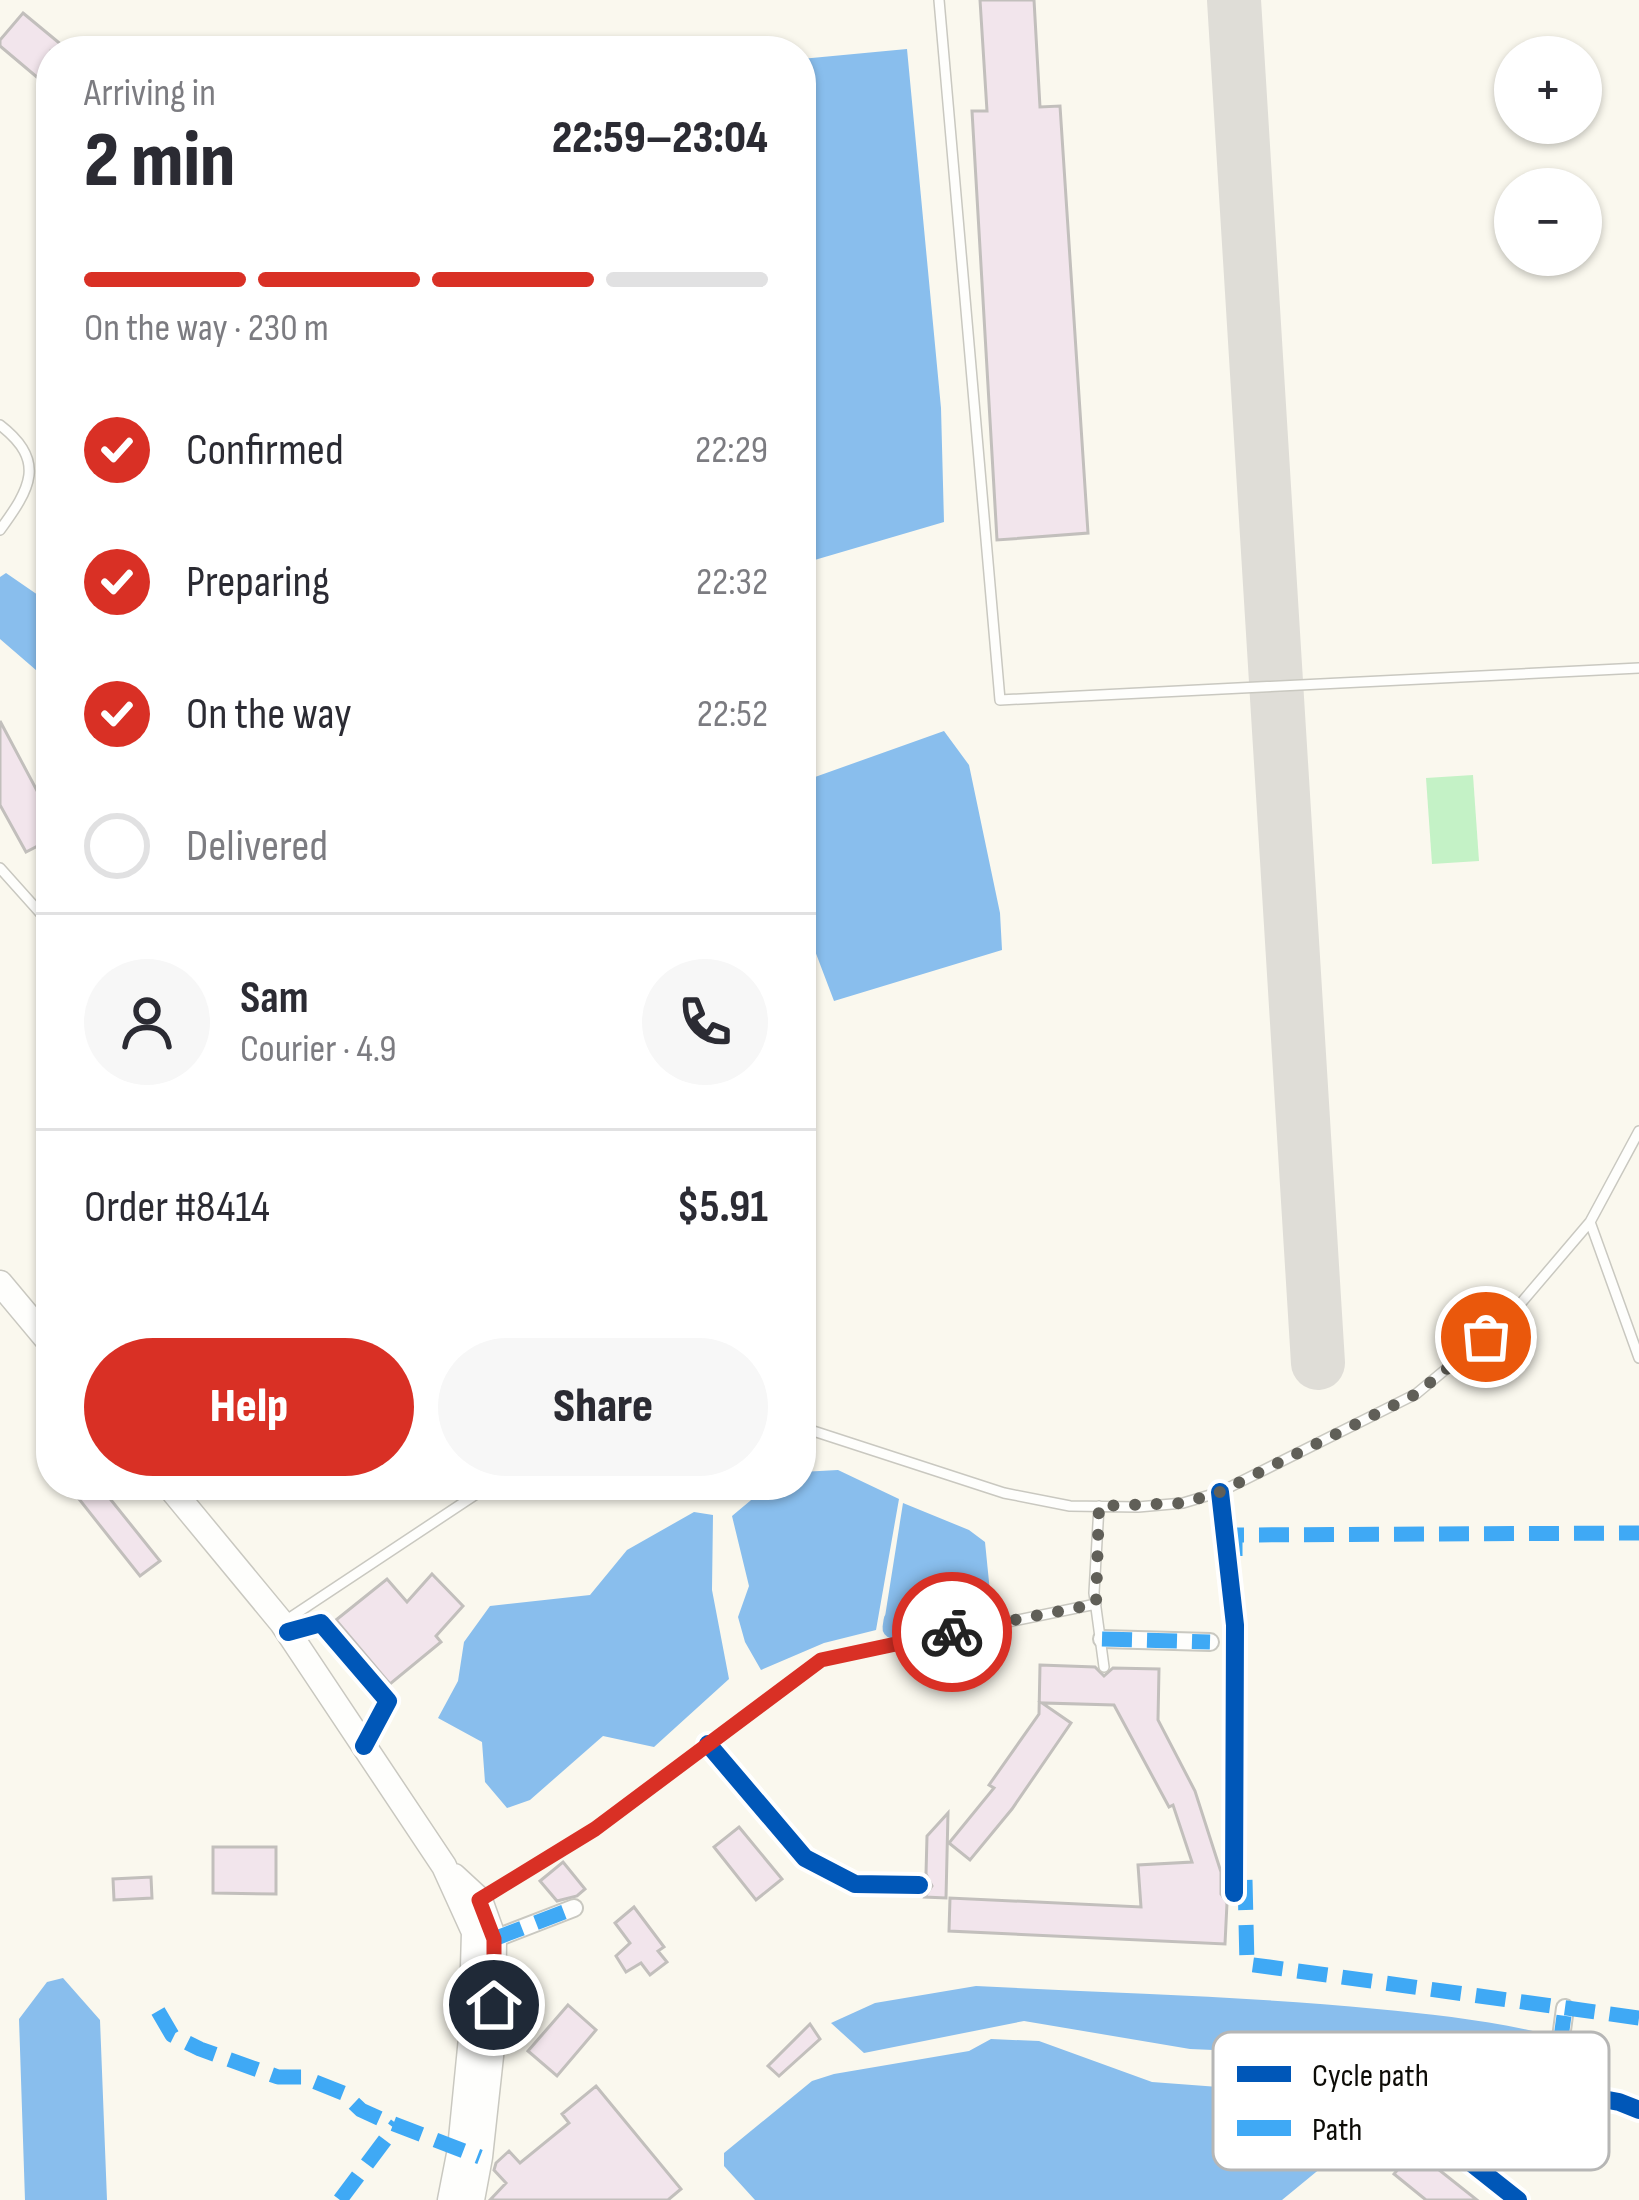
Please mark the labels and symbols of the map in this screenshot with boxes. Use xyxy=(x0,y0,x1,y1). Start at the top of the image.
pin xyxy=(1435,1286,1537,1388)
courier xyxy=(892,1572,1012,1692)
pin xyxy=(443,1954,545,2056)
legend xyxy=(1213,2032,1609,2170)
text: Cycle path xyxy=(1312,2056,1429,2096)
text: Path xyxy=(1312,2110,1362,2150)

